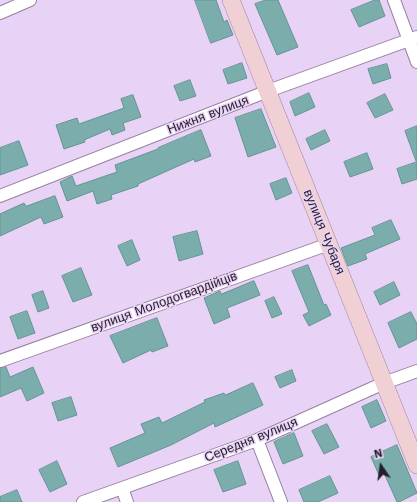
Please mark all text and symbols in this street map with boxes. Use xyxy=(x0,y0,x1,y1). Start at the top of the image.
street label: Нижня вулиця xyxy=(165,92,251,138)
street label: вулиця Чубаря xyxy=(300,187,348,277)
street label: вулиця Молодогвардійців xyxy=(89,268,239,336)
street label: Середня вулиця xyxy=(202,414,300,466)
north arrow xyxy=(361,446,401,486)
text: N xyxy=(373,447,384,461)

